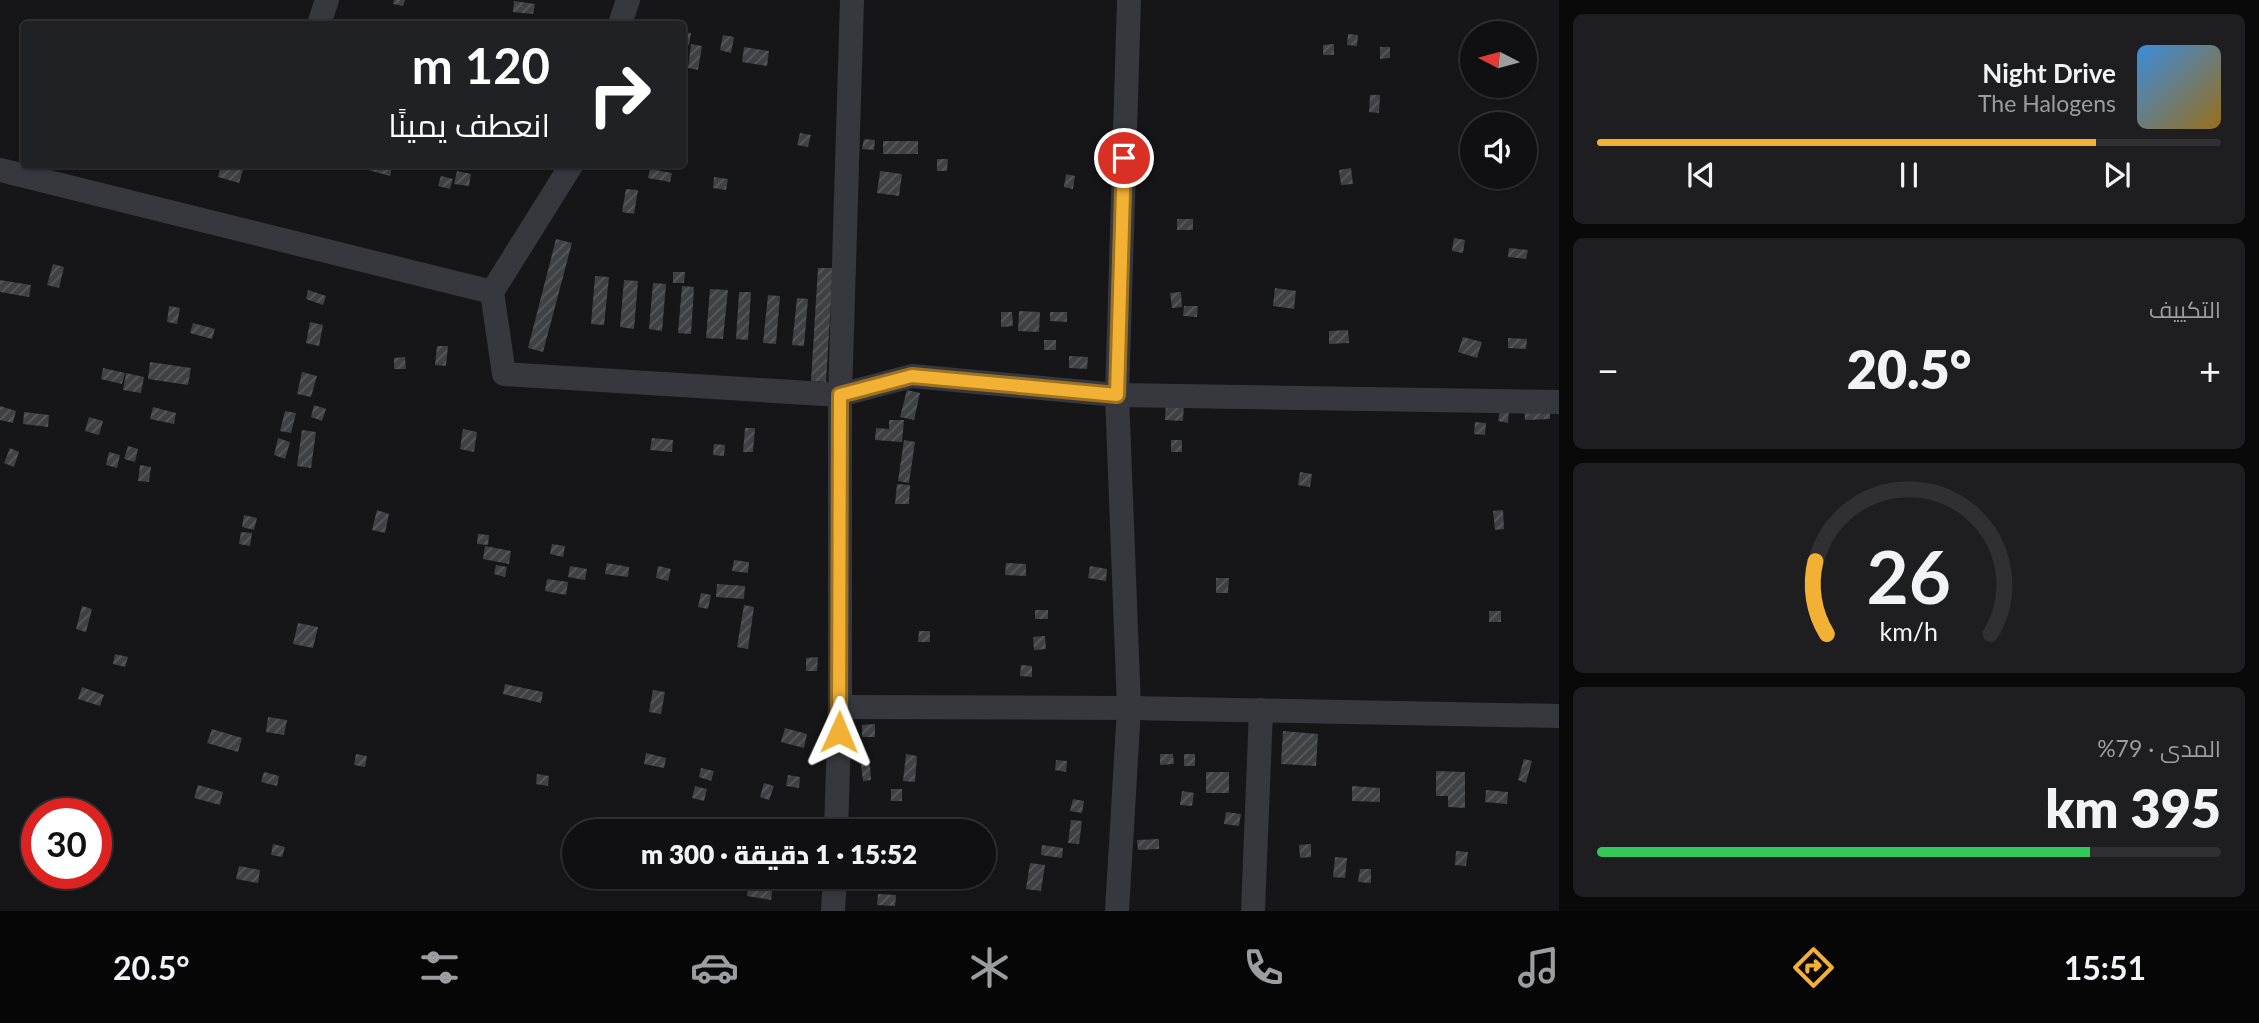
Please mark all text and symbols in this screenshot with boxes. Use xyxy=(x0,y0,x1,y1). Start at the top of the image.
north arrow xyxy=(1460,21,1536,98)
map controls xyxy=(1460,21,1537,189)
text: 120 m xyxy=(412,36,550,94)
icon: right xyxy=(574,49,665,140)
text: Night Drive xyxy=(1982,57,2116,89)
text: The Halogens xyxy=(1978,89,2116,117)
text: انعطف يمينًا xyxy=(388,105,550,144)
button: sound xyxy=(1460,112,1537,189)
pin xyxy=(1094,128,1154,188)
icon: arrive xyxy=(1105,139,1143,177)
icon: previous xyxy=(1682,156,1720,194)
icon: pause xyxy=(1890,156,1928,194)
icon: next xyxy=(2098,156,2136,194)
text: التكييف xyxy=(2149,295,2221,323)
text: 20.5° xyxy=(1847,338,1971,400)
text: − xyxy=(1597,347,1619,393)
text: + xyxy=(2199,347,2221,393)
text: 26 xyxy=(1867,532,1951,620)
text: km/h xyxy=(1880,615,1938,645)
position arrow xyxy=(802,695,876,769)
text: المدى · 79% xyxy=(2097,734,2221,762)
text: 395 km xyxy=(2045,777,2221,839)
speed limit sign: 30 xyxy=(21,798,112,889)
text: 15:52 · 1 دقيقة · 300 m xyxy=(641,838,917,870)
icon: filters xyxy=(415,943,464,992)
icon: car xyxy=(690,943,739,992)
icon: climate xyxy=(965,943,1014,992)
icon: phone xyxy=(1239,943,1288,992)
icon: music xyxy=(1514,943,1563,992)
icon: directions xyxy=(1789,943,1838,992)
text: 20.5° xyxy=(113,948,190,987)
text: 15:51 xyxy=(2064,948,2146,987)

